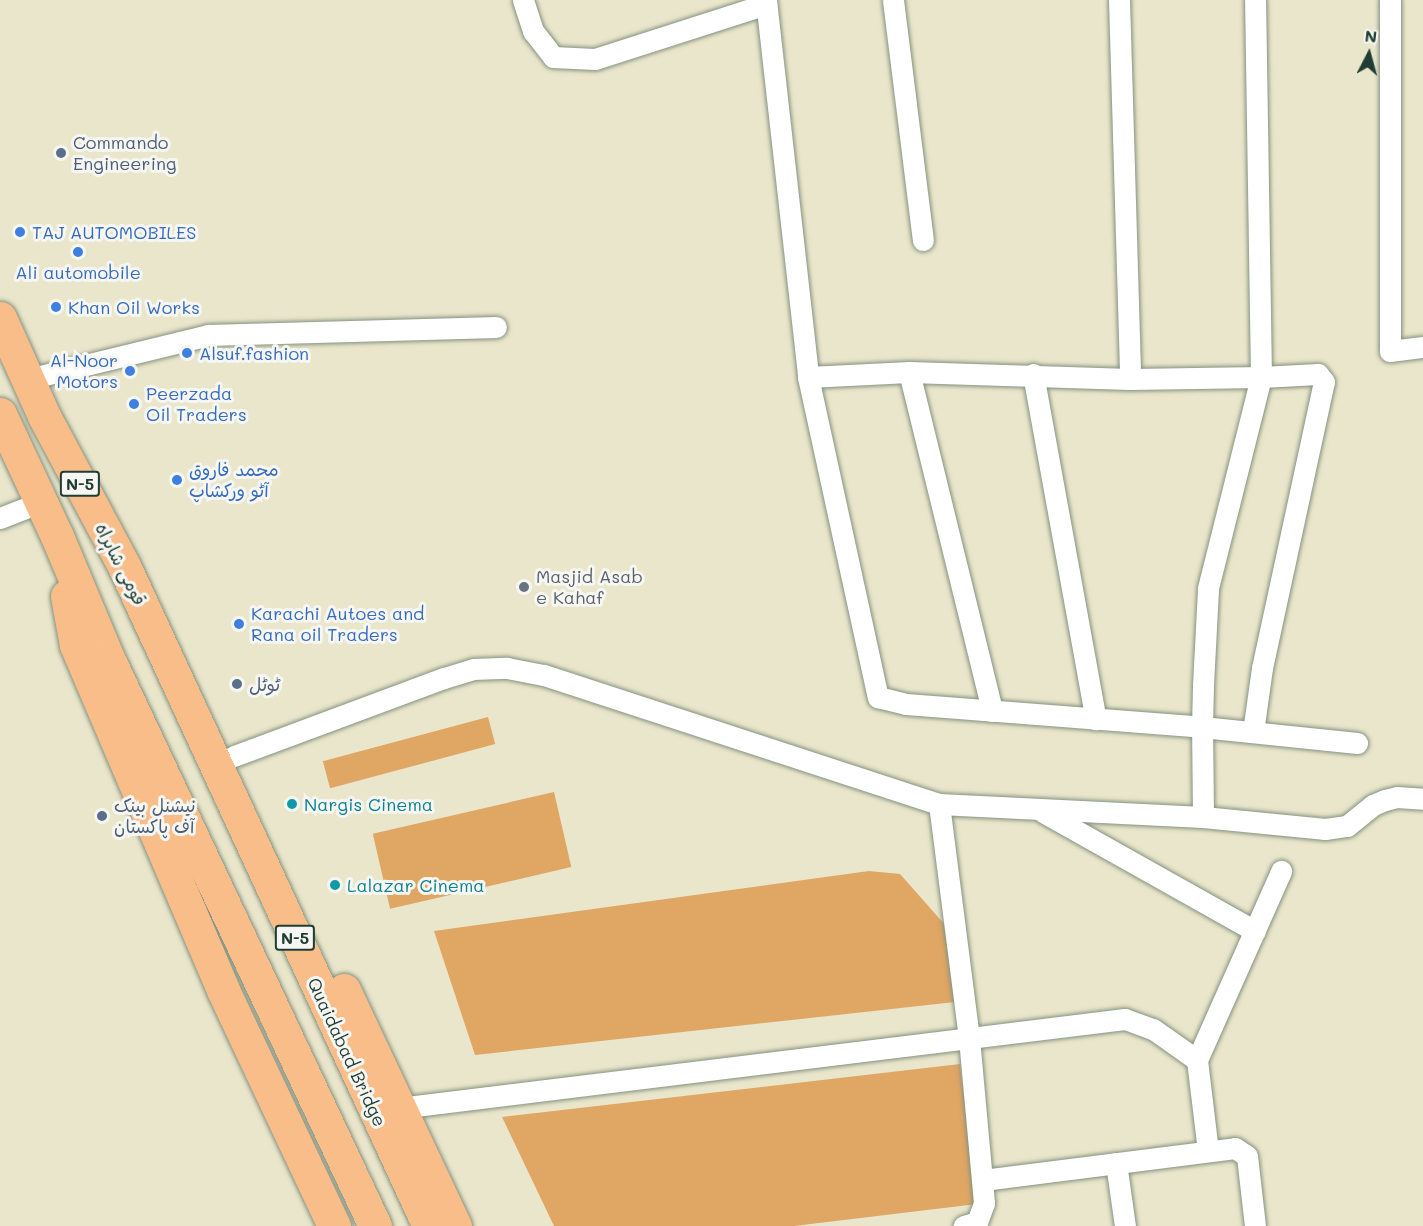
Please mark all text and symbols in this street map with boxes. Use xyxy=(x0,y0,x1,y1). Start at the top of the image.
north arrow xyxy=(1339,24,1399,84)
text: N xyxy=(1364,25,1378,47)
place label: Commando Engineering xyxy=(73,132,176,174)
marker: Commando Engineering xyxy=(54,146,68,160)
place label: TAJ AUTOMOBILES xyxy=(32,221,196,243)
marker: TAJ AUTOMOBILES xyxy=(13,225,27,239)
marker: Ali automobile xyxy=(71,245,85,259)
place label: Ali automobile xyxy=(15,261,141,283)
place label: Khan Oil Works xyxy=(68,296,200,318)
marker: Khan Oil Works xyxy=(49,300,63,314)
place label: Alsuf.fashion xyxy=(199,342,309,364)
marker: Alsuf.fashion xyxy=(180,346,194,360)
place label: Al-Noor Motors xyxy=(50,350,118,392)
marker: Al-Noor Motors xyxy=(123,364,137,378)
place label: Peerzada Oil Traders xyxy=(146,383,247,426)
marker: Peerzada Oil Traders xyxy=(127,397,141,411)
place label: محمد فاروق آٹو ورکشاپ xyxy=(189,459,279,502)
road number: N-5 xyxy=(59,471,101,497)
marker: محمد فاروق آٹو ورکشاپ xyxy=(170,473,184,487)
street label: قومی شاہراہ xyxy=(91,519,151,609)
place label: Masjid Asab e Kahaf xyxy=(536,566,643,608)
marker: Masjid Asab e Kahaf xyxy=(517,580,531,594)
place label: Karachi Autoes and Rana oil Traders xyxy=(251,603,425,646)
marker: Karachi Autoes and Rana oil Traders xyxy=(232,617,246,631)
place label: ٹوٹل xyxy=(249,673,280,695)
marker: ٹوٹل xyxy=(230,677,244,691)
place label: Nargis Cinema xyxy=(304,793,433,815)
place label: نیشنل بینک آف پاکستان xyxy=(114,795,196,838)
marker: Nargis Cinema xyxy=(285,797,299,811)
marker: نیشنل بینک آف پاکستان xyxy=(95,809,109,823)
place label: Lalazar Cinema xyxy=(347,874,484,896)
marker: Lalazar Cinema xyxy=(328,878,342,892)
road number: N-5 xyxy=(274,925,316,951)
street label: Quaidabad Bridge xyxy=(303,974,391,1130)

